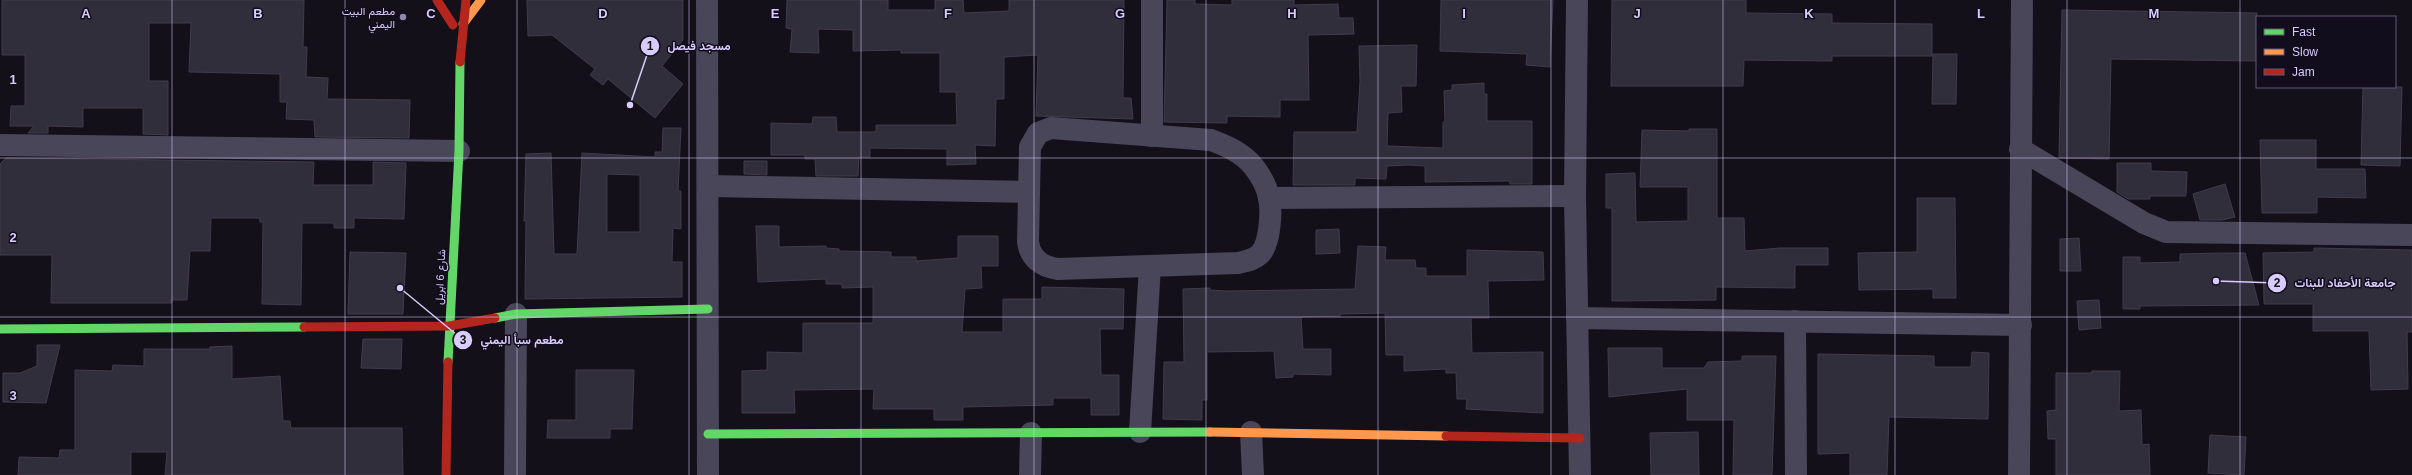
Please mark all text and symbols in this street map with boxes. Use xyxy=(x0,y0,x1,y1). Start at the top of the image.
place label: مطعم البيت اليمني xyxy=(342,5,395,34)
text: A xyxy=(81,6,91,21)
text: B xyxy=(253,6,263,21)
text: C xyxy=(426,6,436,21)
text: D xyxy=(598,6,608,21)
text: E xyxy=(771,6,780,21)
text: F xyxy=(944,6,952,21)
text: G xyxy=(1115,6,1125,21)
text: H xyxy=(1287,6,1297,21)
text: I xyxy=(1462,6,1466,21)
text: J xyxy=(1633,6,1641,21)
text: K xyxy=(1804,6,1814,21)
text: L xyxy=(1977,6,1985,21)
text: M xyxy=(2149,6,2159,21)
marker: مطعم البيت اليمني xyxy=(398,12,408,22)
legend xyxy=(2256,16,2396,88)
text: Fast xyxy=(2292,25,2316,39)
callout: مسجد فيصل xyxy=(640,34,739,58)
text: 1 xyxy=(647,39,654,53)
text: مسجد فيصل xyxy=(667,39,731,53)
text: Slow xyxy=(2292,45,2318,59)
text: Jam xyxy=(2292,65,2315,79)
text: 1 xyxy=(9,72,17,87)
text: 2 xyxy=(9,230,17,245)
street label: شارع 6 ابريل xyxy=(433,249,449,305)
callout: جامعة الأحفاد للبنات xyxy=(2267,271,2404,295)
text: 2 xyxy=(2274,276,2281,290)
text: جامعة الأحفاد للبنات xyxy=(2294,276,2396,290)
callout: مطعم سبأ اليمني xyxy=(453,328,572,352)
text: 3 xyxy=(460,333,467,347)
text: مطعم سبأ اليمني xyxy=(481,333,564,350)
text: 3 xyxy=(9,388,17,403)

